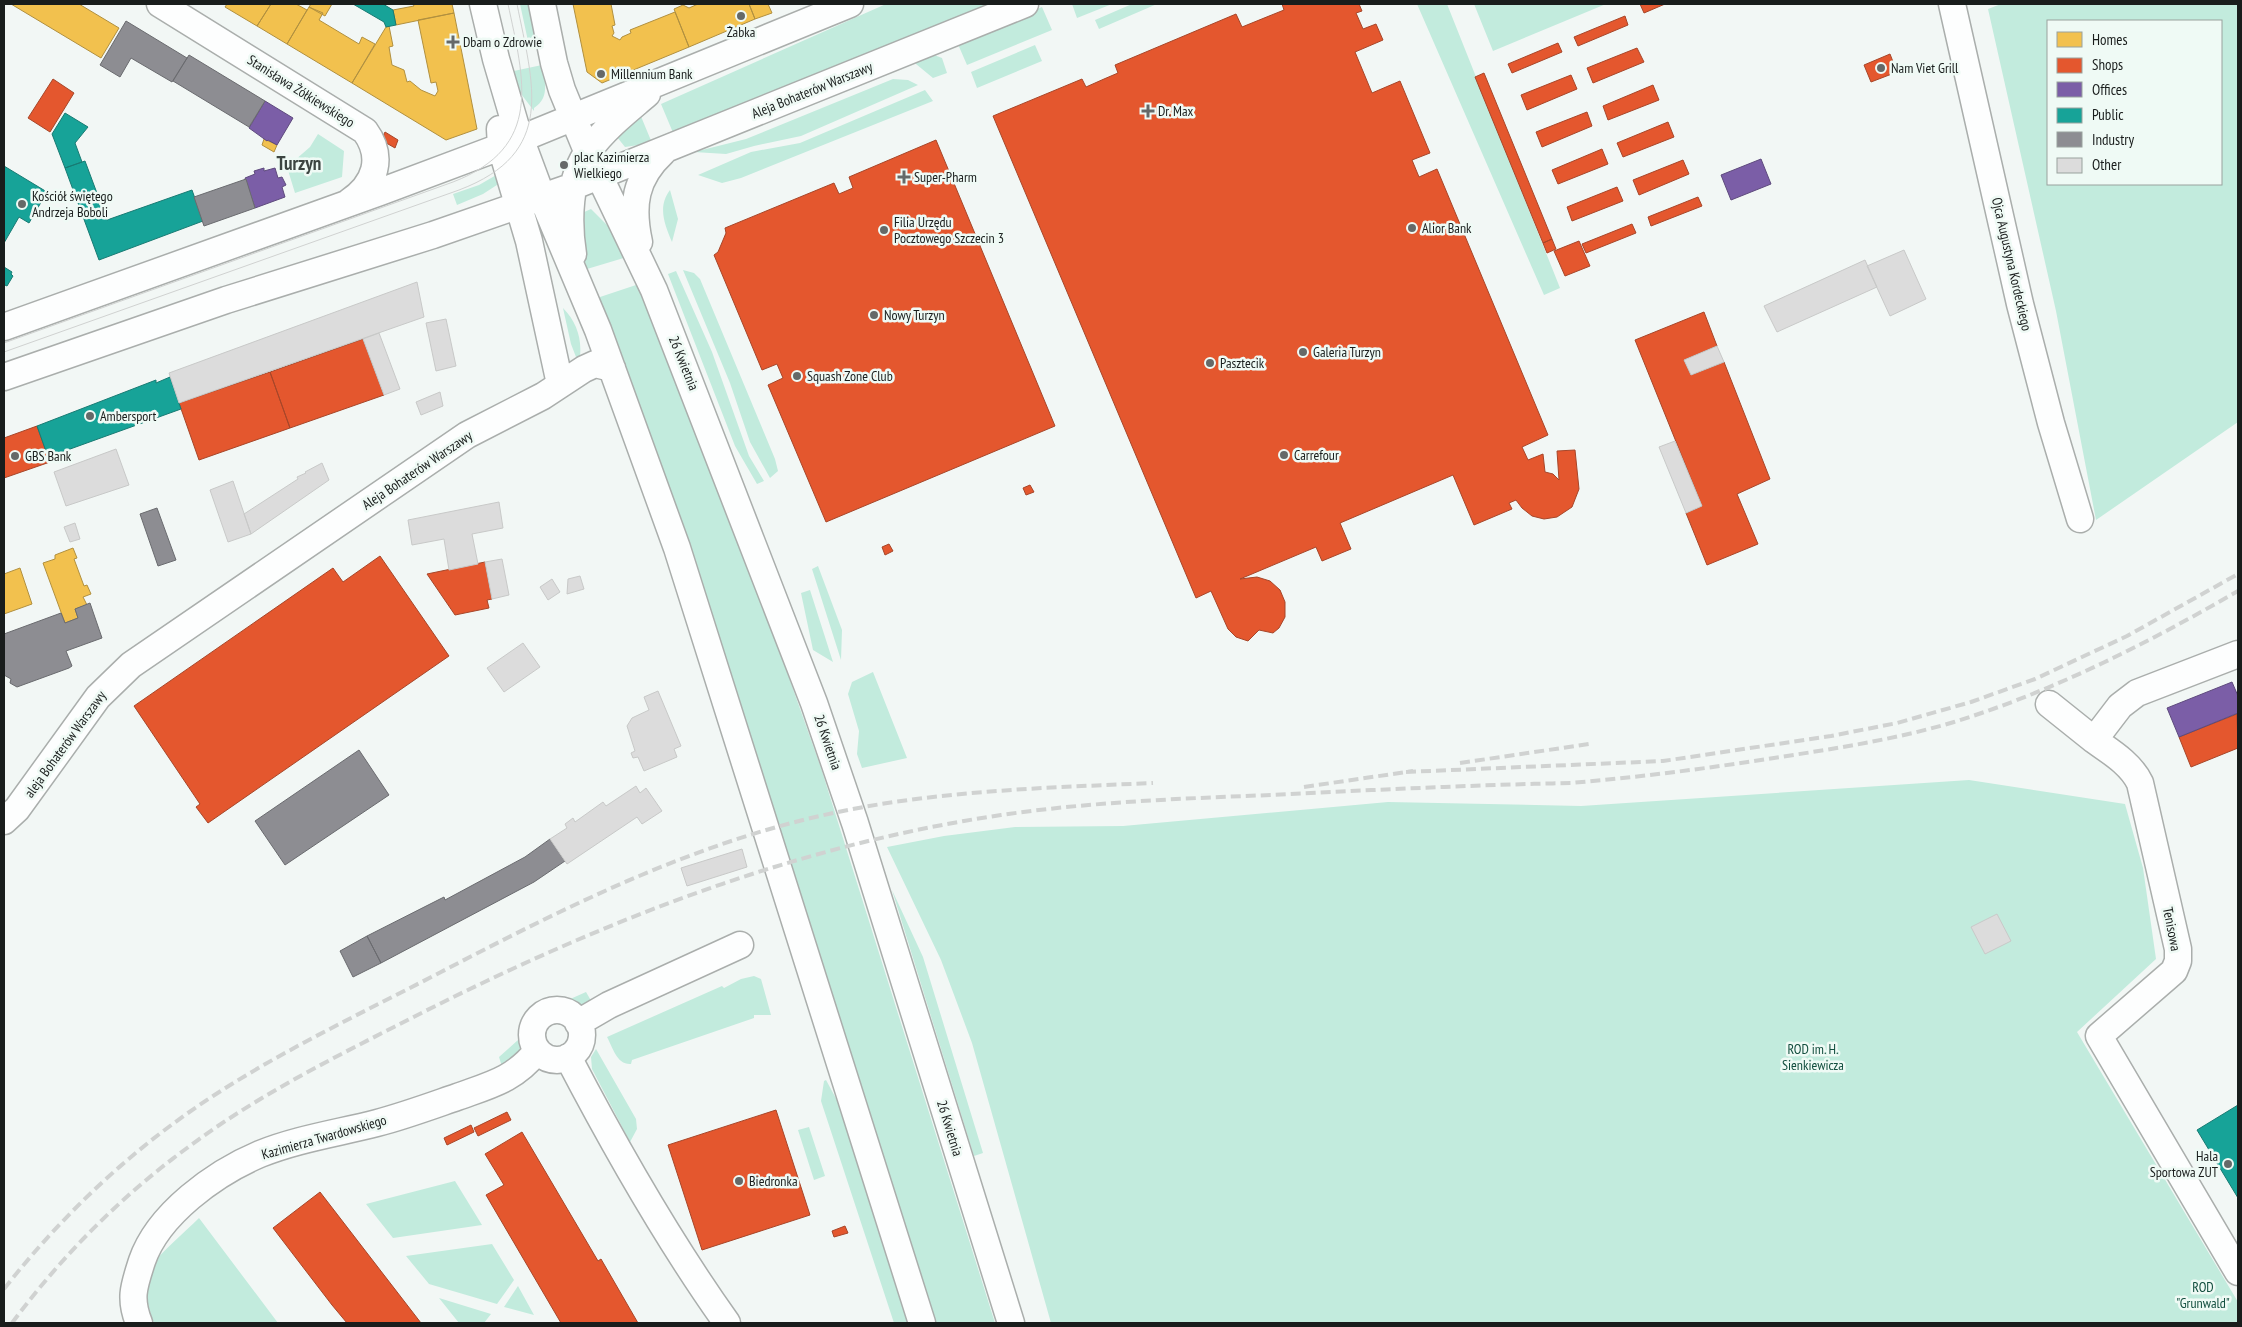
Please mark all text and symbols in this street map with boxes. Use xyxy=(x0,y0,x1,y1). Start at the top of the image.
marker: Żabka xyxy=(735,10,747,22)
legend xyxy=(2047,20,2222,185)
place label: Żabka xyxy=(727,23,755,41)
text: Homes xyxy=(2092,30,2128,49)
place label: Dbam o Zdrowie xyxy=(463,33,542,51)
marker: Dbam o Zdrowie xyxy=(447,36,459,48)
street label: Stanisława Żółkiewskiego xyxy=(244,51,358,131)
text: Shops xyxy=(2092,55,2123,74)
street label: Aleja Bohaterów Warszawy xyxy=(749,57,876,123)
place label: Nam Viet Grill xyxy=(1891,59,1959,77)
marker: Nam Viet Grill xyxy=(1875,62,1887,74)
place label: Millennium Bank xyxy=(611,65,693,83)
marker: Millennium Bank xyxy=(595,68,607,80)
text: Offices xyxy=(2092,80,2127,99)
place label: Dr. Max xyxy=(1158,102,1194,120)
marker: Dr. Max xyxy=(1142,105,1154,117)
text: Public xyxy=(2092,105,2124,124)
text: Industry xyxy=(2092,130,2134,149)
place label: plac Kazimierza Wielkiego xyxy=(574,148,649,182)
district label: Turzyn xyxy=(277,151,321,175)
text: Other xyxy=(2092,155,2122,174)
marker: plac Kazimierza Wielkiego xyxy=(558,159,570,171)
place label: Super-Pharm xyxy=(914,168,977,186)
marker: Super-Pharm xyxy=(898,171,910,183)
place label: Kościół świętego Andrzeja Boboli xyxy=(32,187,113,221)
street label: Ojca Augustyna Kordeckiego xyxy=(1988,196,2036,332)
marker: Kościół świętego Andrzeja Boboli xyxy=(16,198,28,210)
place label: Filia Urzędu Pocztowego Szczecin 3 xyxy=(894,213,1004,247)
place label: Alior Bank xyxy=(1422,219,1472,237)
marker: Alior Bank xyxy=(1406,222,1418,234)
marker: Filia Urzędu Pocztowego Szczecin 3 xyxy=(878,224,890,236)
place label: Nowy Turzyn xyxy=(884,306,945,324)
marker: Nowy Turzyn xyxy=(868,309,880,321)
street label: 26 Kwietnia xyxy=(665,333,703,393)
place label: Galeria Turzyn xyxy=(1313,343,1381,361)
marker: Galeria Turzyn xyxy=(1297,346,1309,358)
place label: Pasztecik xyxy=(1220,354,1265,372)
marker: Pasztecik xyxy=(1204,357,1216,369)
place label: Squash Zone Club xyxy=(807,367,893,385)
marker: Squash Zone Club xyxy=(791,370,803,382)
place label: Ambersport xyxy=(100,407,156,425)
marker: Ambersport xyxy=(84,410,96,422)
street label: Aleja Bohaterów Warszawy xyxy=(358,426,476,514)
place label: Carrefour xyxy=(1294,446,1339,464)
place label: GBS Bank xyxy=(25,447,72,465)
marker: Carrefour xyxy=(1278,449,1290,461)
marker: GBS Bank xyxy=(9,450,21,462)
street label: aleja Bohaterów Warszawy xyxy=(20,686,110,801)
street label: 26 Kwietnia xyxy=(810,712,846,772)
street label: Tenisowa xyxy=(2159,906,2185,952)
park label: ROD im. H. Sienkiewicza xyxy=(1782,1040,1844,1074)
street label: 26 Kwietnia xyxy=(933,1098,967,1158)
street label: Kazimierza Twardowskiego xyxy=(260,1111,388,1163)
place label: Hala Sportowa ZUT xyxy=(2150,1147,2219,1181)
marker: Hala Sportowa ZUT xyxy=(2222,1158,2234,1170)
place label: Biedronka xyxy=(749,1172,798,1190)
marker: Biedronka xyxy=(733,1175,745,1187)
park label: ROD "Grunwald" xyxy=(2176,1278,2230,1312)

